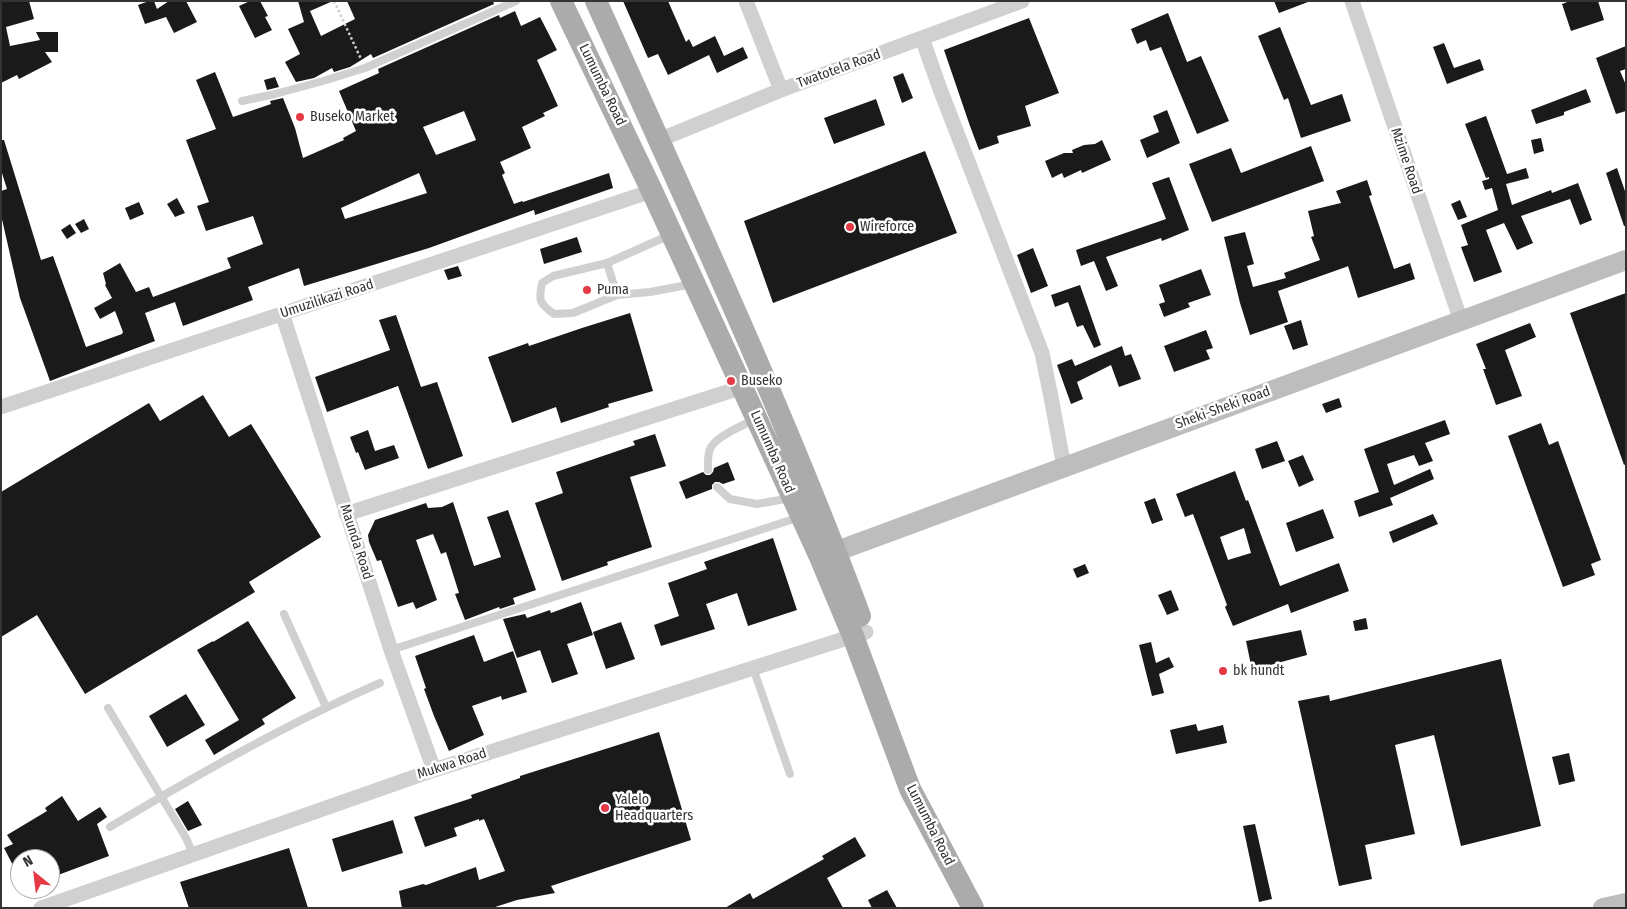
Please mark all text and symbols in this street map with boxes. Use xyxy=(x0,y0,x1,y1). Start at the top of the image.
street label: Lumumba Road xyxy=(575,41,629,129)
street label: Twatotela Road xyxy=(795,46,883,92)
place label: Buseko Market xyxy=(310,109,395,125)
marker: Buseko Market xyxy=(294,111,306,123)
street label: Mzime Road xyxy=(1387,126,1425,196)
place label: Wireforce xyxy=(860,219,914,235)
marker: Wireforce xyxy=(844,221,856,233)
street label: Umuzilikazi Road xyxy=(278,276,376,322)
place label: Puma xyxy=(597,282,629,298)
marker: Puma xyxy=(581,284,593,296)
place label: Buseko xyxy=(741,373,783,389)
marker: Buseko xyxy=(725,375,737,387)
street label: Sheki-Sheki Road xyxy=(1173,383,1273,433)
street label: Lumumba Road xyxy=(746,408,798,496)
street label: Maunda Road xyxy=(336,502,376,582)
place label: bk hundt xyxy=(1233,663,1284,679)
marker: bk hundt xyxy=(1217,665,1229,677)
street label: Mukwa Road xyxy=(415,745,489,783)
street label: Lumumba Road xyxy=(902,782,958,868)
place label: Yalelo Headquarters xyxy=(615,792,693,824)
marker: Yalelo Headquarters xyxy=(599,802,611,814)
north arrow xyxy=(10,849,60,899)
text: N xyxy=(20,852,36,871)

